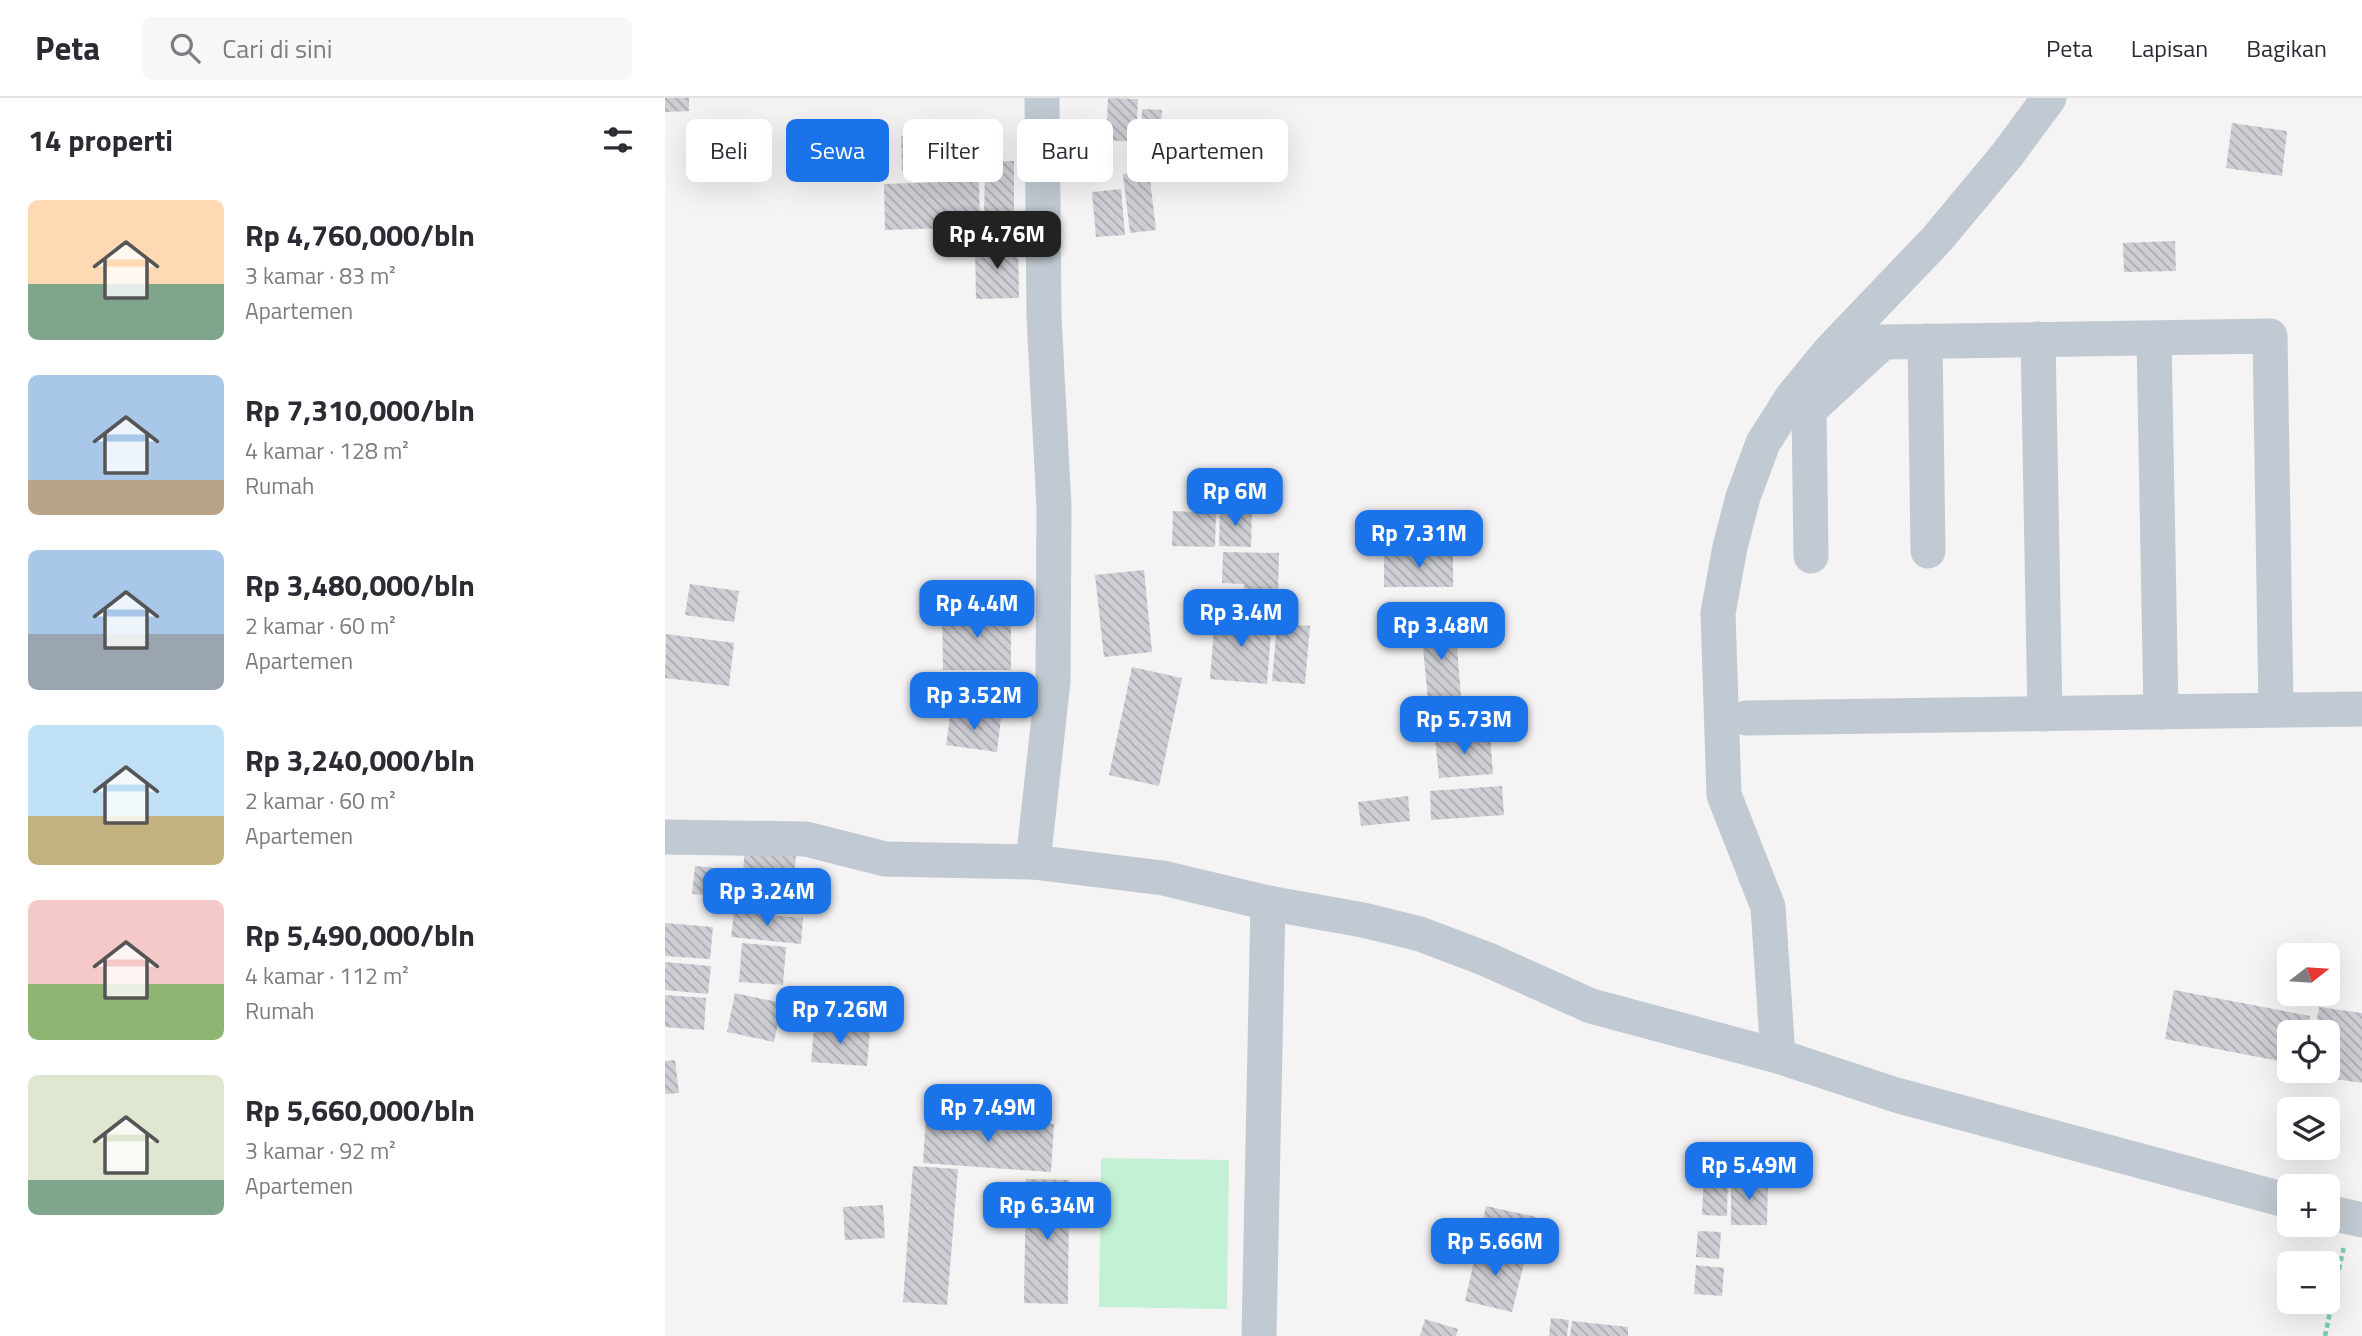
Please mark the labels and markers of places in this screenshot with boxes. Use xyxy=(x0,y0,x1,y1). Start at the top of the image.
pin: Rp 4.76M xyxy=(925,212,1069,271)
pin: Rp 6M xyxy=(1186,468,1284,528)
pin: Rp 7.31M xyxy=(1347,510,1491,570)
pin: Rp 4.4M xyxy=(912,580,1042,640)
pin: Rp 3.4M xyxy=(1176,589,1306,649)
pin: Rp 3.48M xyxy=(1369,602,1513,662)
pin: Rp 3.52M xyxy=(902,672,1046,732)
pin: Rp 5.73M xyxy=(1392,696,1536,756)
pin: Rp 3.24M xyxy=(695,868,839,928)
pin: Rp 7.26M xyxy=(768,986,912,1046)
pin: Rp 7.49M xyxy=(916,1084,1060,1144)
pin: Rp 5.49M xyxy=(1677,1142,1821,1202)
pin: Rp 6.34M xyxy=(975,1182,1119,1242)
pin: Rp 5.66M xyxy=(1423,1218,1567,1278)

